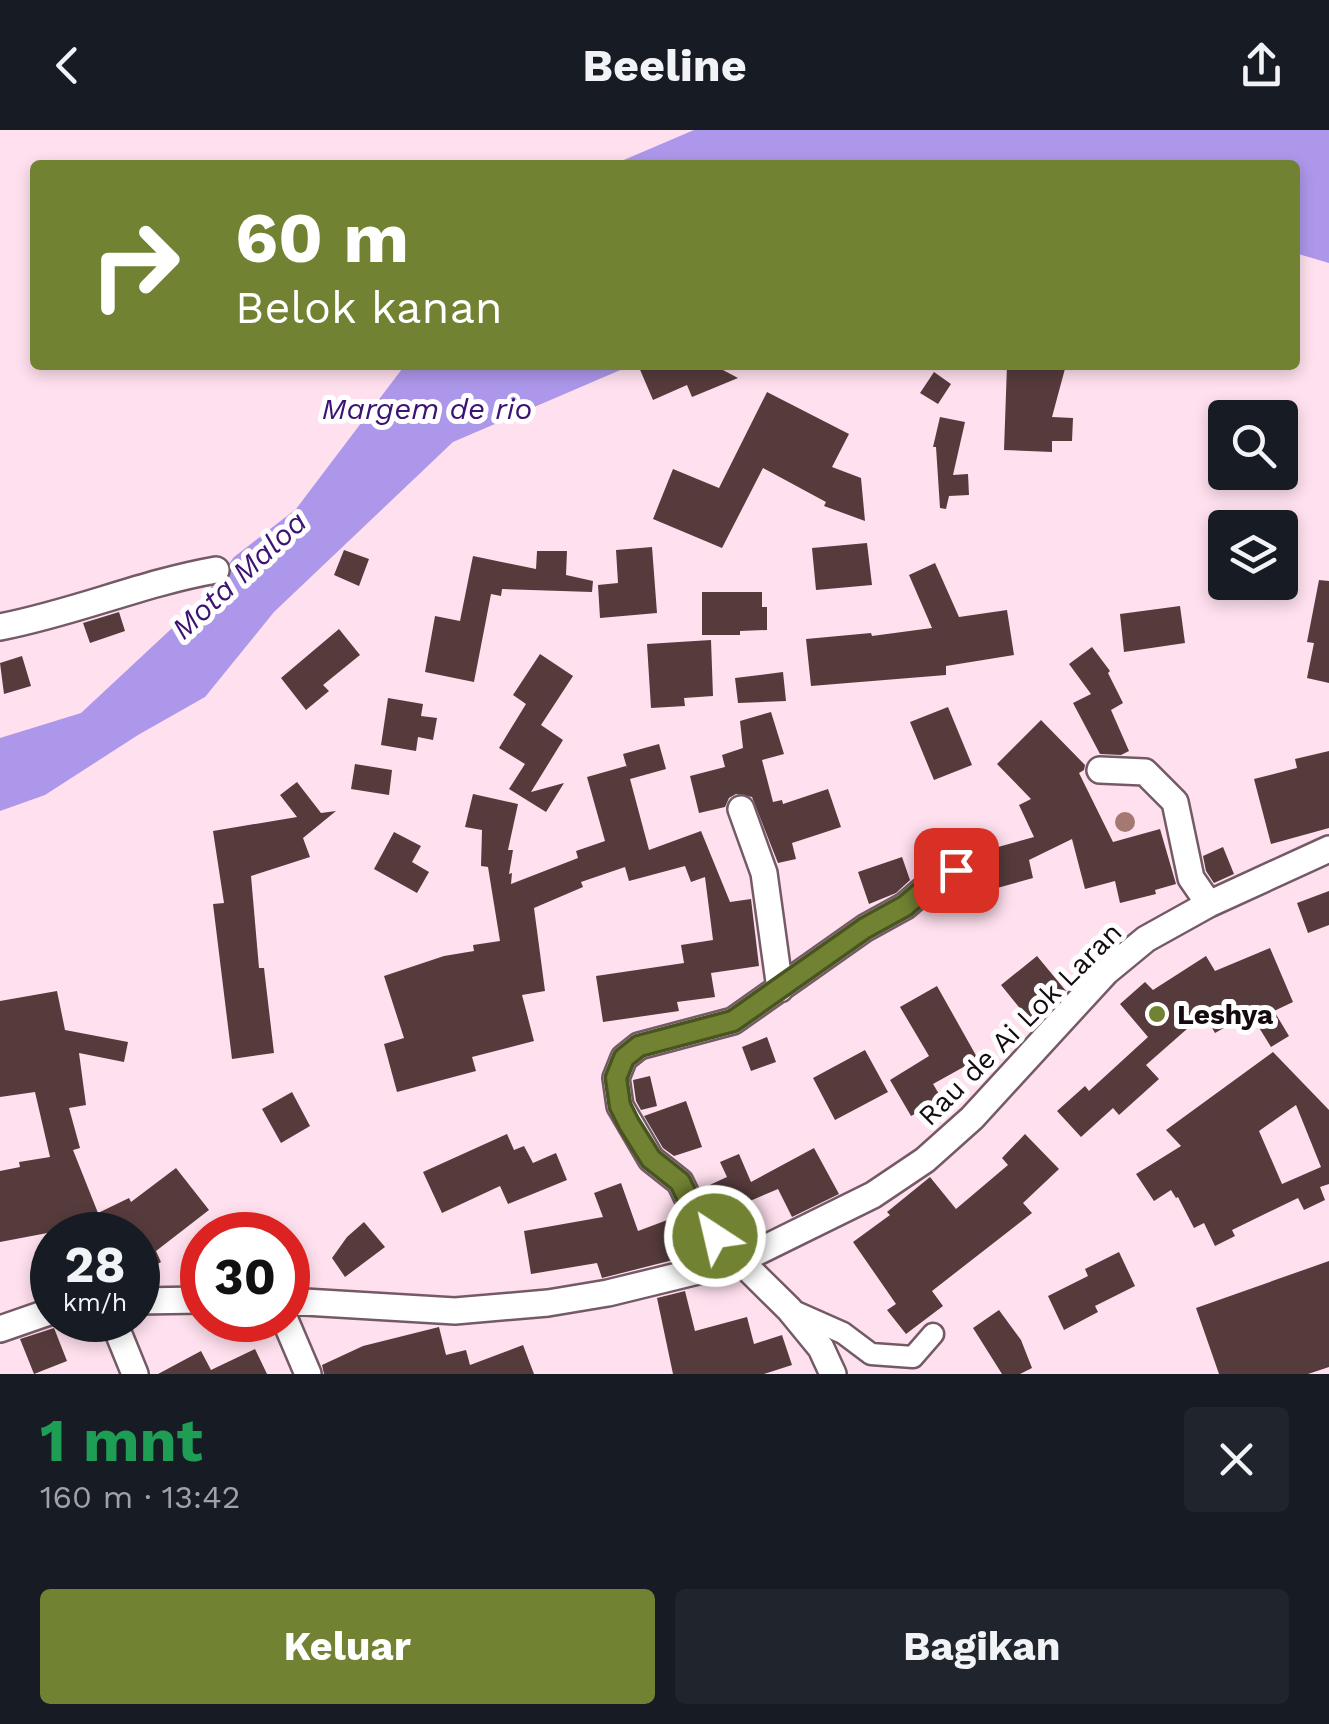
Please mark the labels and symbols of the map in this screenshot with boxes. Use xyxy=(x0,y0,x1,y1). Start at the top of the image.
water label: Margem de rio xyxy=(322,391,532,426)
water label: Mota Maloa xyxy=(164,504,314,646)
pin xyxy=(914,828,999,913)
street label: Rau de Ai Lok Laran xyxy=(912,916,1128,1132)
place label: Leshya xyxy=(1177,998,1274,1031)
marker: Leshya xyxy=(1146,1003,1168,1025)
position arrow xyxy=(663,1184,767,1288)
speed limit sign: 30 xyxy=(180,1212,310,1342)

